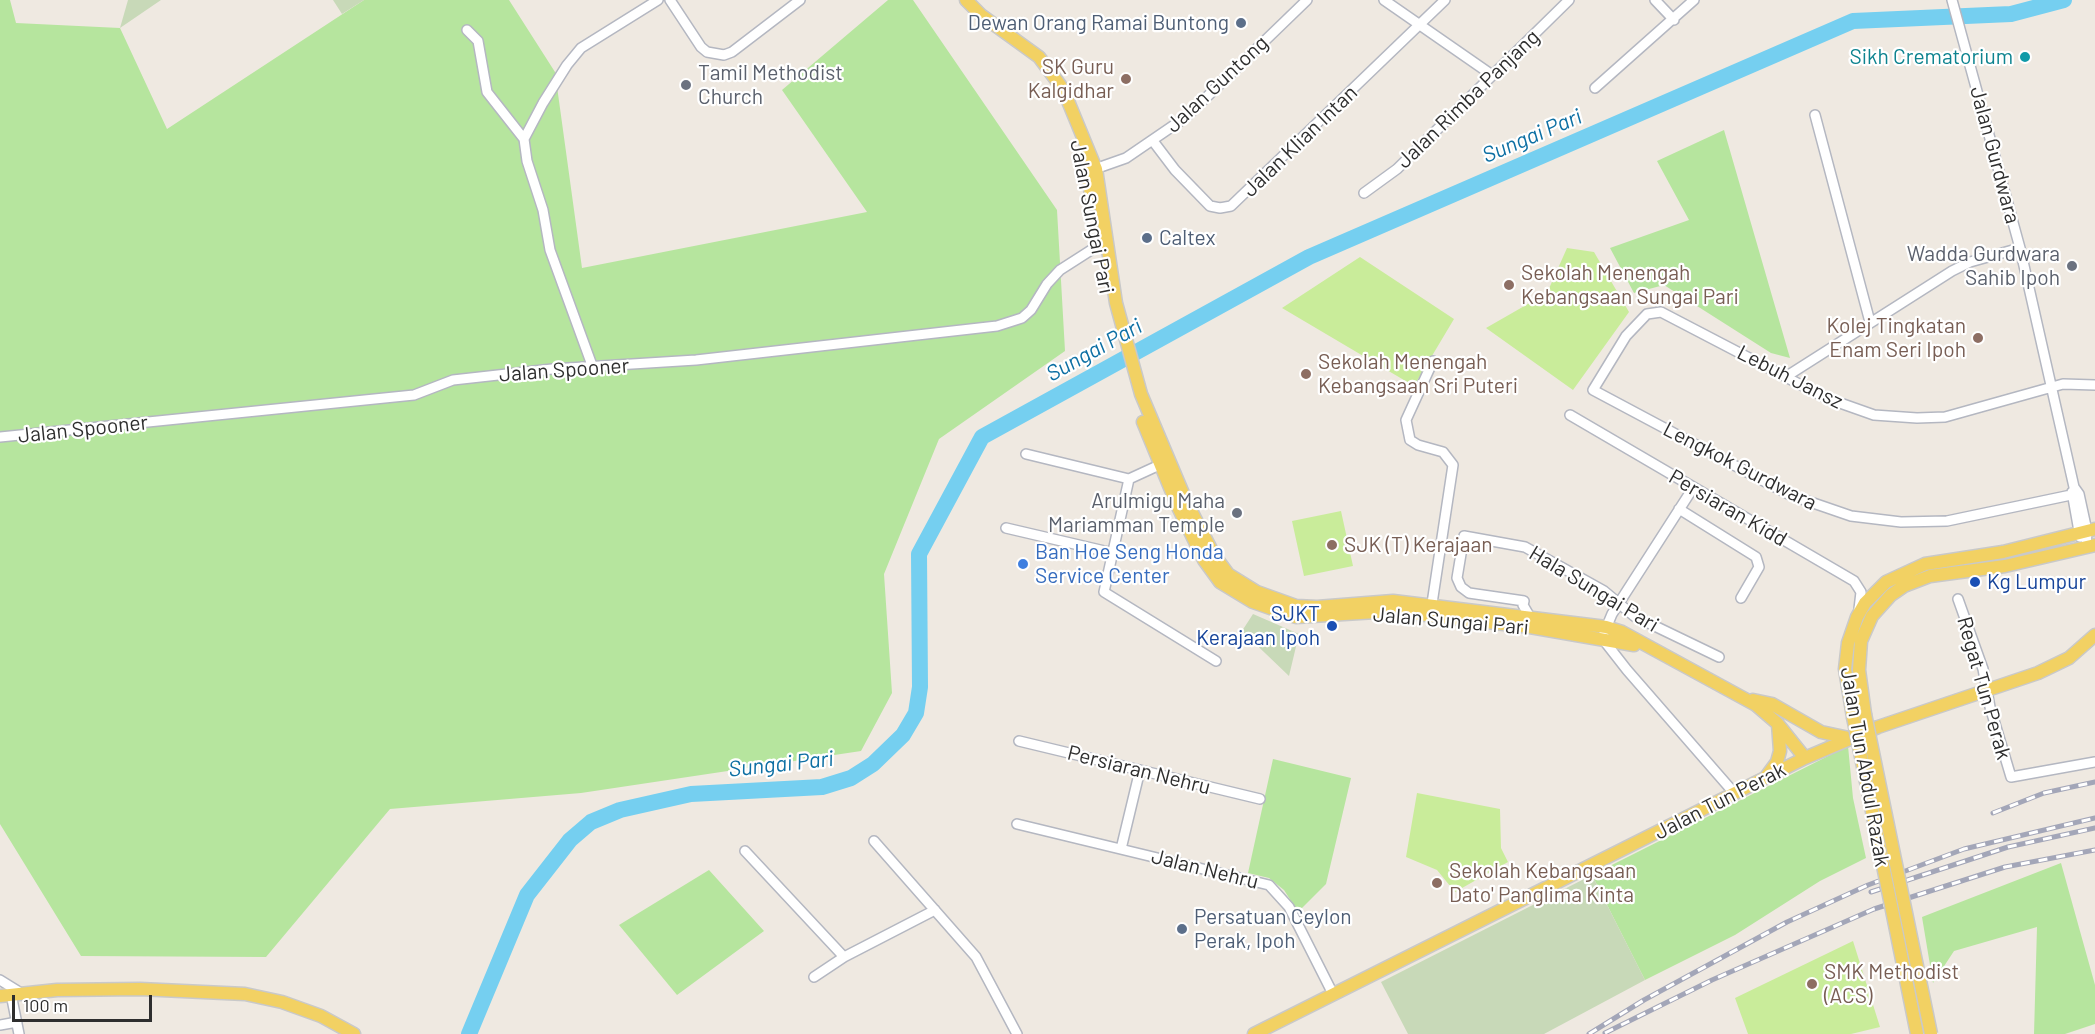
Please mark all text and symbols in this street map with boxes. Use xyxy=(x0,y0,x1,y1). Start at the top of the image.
place label: Dewan Orang Ramai Buntong xyxy=(968,10,1229,36)
marker: Dewan Orang Ramai Buntong xyxy=(1234,16,1248,30)
street label: Jalan Rimba Panjang xyxy=(1391,24,1545,174)
street label: Jalan Guntong xyxy=(1161,30,1273,138)
place label: Sikh Crematorium xyxy=(1849,44,2013,70)
marker: Sikh Crematorium xyxy=(2018,50,2032,64)
place label: SK Guru Kalgidhar xyxy=(1028,54,1114,104)
place label: Tamil Methodist Church xyxy=(698,60,843,110)
marker: SK Guru Kalgidhar xyxy=(1119,72,1133,86)
marker: Tamil Methodist Church xyxy=(679,78,693,92)
street label: Jalan Klian Intan xyxy=(1237,80,1363,202)
street label: Jalan Gurdwara xyxy=(1965,84,2025,226)
water label: Sungai Pari xyxy=(1478,103,1586,169)
street label: Jalan Sungai Pari xyxy=(1065,138,1119,296)
place label: Caltex xyxy=(1159,225,1215,251)
marker: Caltex xyxy=(1140,231,1154,245)
place label: Wadda Gurdwara Sahib Ipoh xyxy=(1907,241,2060,291)
marker: Wadda Gurdwara Sahib Ipoh xyxy=(2065,259,2079,273)
place label: Sekolah Menengah Kebangsaan Sungai Pari xyxy=(1521,260,1739,310)
marker: Sekolah Menengah Kebangsaan Sungai Pari xyxy=(1502,278,1516,292)
water label: Sungai Pari xyxy=(1041,313,1147,387)
place label: Kolej Tingkatan Enam Seri Ipoh xyxy=(1826,313,1966,363)
marker: Kolej Tingkatan Enam Seri Ipoh xyxy=(1971,331,1985,345)
street label: Lebuh Jansz xyxy=(1733,340,1847,414)
place label: Sekolah Menengah Kebangsaan Sri Puteri xyxy=(1318,349,1518,399)
street label: Jalan Spooner xyxy=(498,353,630,387)
marker: Sekolah Menengah Kebangsaan Sri Puteri xyxy=(1299,367,1313,381)
street label: Jalan Spooner xyxy=(17,410,149,448)
street label: Lengkok Gurdwara xyxy=(1659,416,1821,516)
street label: Persiaran Kidd xyxy=(1665,464,1791,552)
place label: Arulmigu Maha Mariamman Temple xyxy=(1048,488,1225,538)
marker: Arulmigu Maha Mariamman Temple xyxy=(1230,506,1244,520)
place label: SJK (T) Kerajaan xyxy=(1344,532,1493,558)
marker: SJK (T) Kerajaan xyxy=(1325,538,1339,552)
place label: Ban Hoe Seng Honda Service Center xyxy=(1035,539,1224,589)
street label: Hala Sungai Pari xyxy=(1525,540,1663,638)
marker: Ban Hoe Seng Honda Service Center xyxy=(1016,557,1030,571)
place label: Kg Lumpur xyxy=(1987,569,2086,595)
marker: Kg Lumpur xyxy=(1968,575,1982,589)
place label: SJKT Kerajaan Ipoh xyxy=(1196,601,1320,651)
street label: Jalan Sungai Pari xyxy=(1372,602,1530,640)
street label: Regat Tun Perak xyxy=(1952,614,2016,762)
marker: SJKT Kerajaan Ipoh xyxy=(1325,619,1339,633)
street label: Jalan Tun Abdul Razak xyxy=(1835,665,1895,869)
street label: Persiaran Nehru xyxy=(1065,740,1213,800)
water label: Sungai Pari xyxy=(727,745,835,783)
street label: Jalan Tun Perak xyxy=(1650,757,1790,845)
street label: Jalan Nehru xyxy=(1149,844,1261,894)
place label: Sekolah Kebangsaan Dato' Panglima Kinta xyxy=(1449,858,1636,908)
marker: Sekolah Kebangsaan Dato' Panglima Kinta xyxy=(1430,876,1444,890)
place label: Persatuan Ceylon Perak, Ipoh xyxy=(1194,904,1352,954)
marker: Persatuan Ceylon Perak, Ipoh xyxy=(1175,922,1189,936)
place label: SMK Methodist (ACS) xyxy=(1824,959,1959,1009)
marker: SMK Methodist (ACS) xyxy=(1805,977,1819,991)
scale bar xyxy=(15,983,154,1021)
text: 100 m xyxy=(23,994,68,1016)

